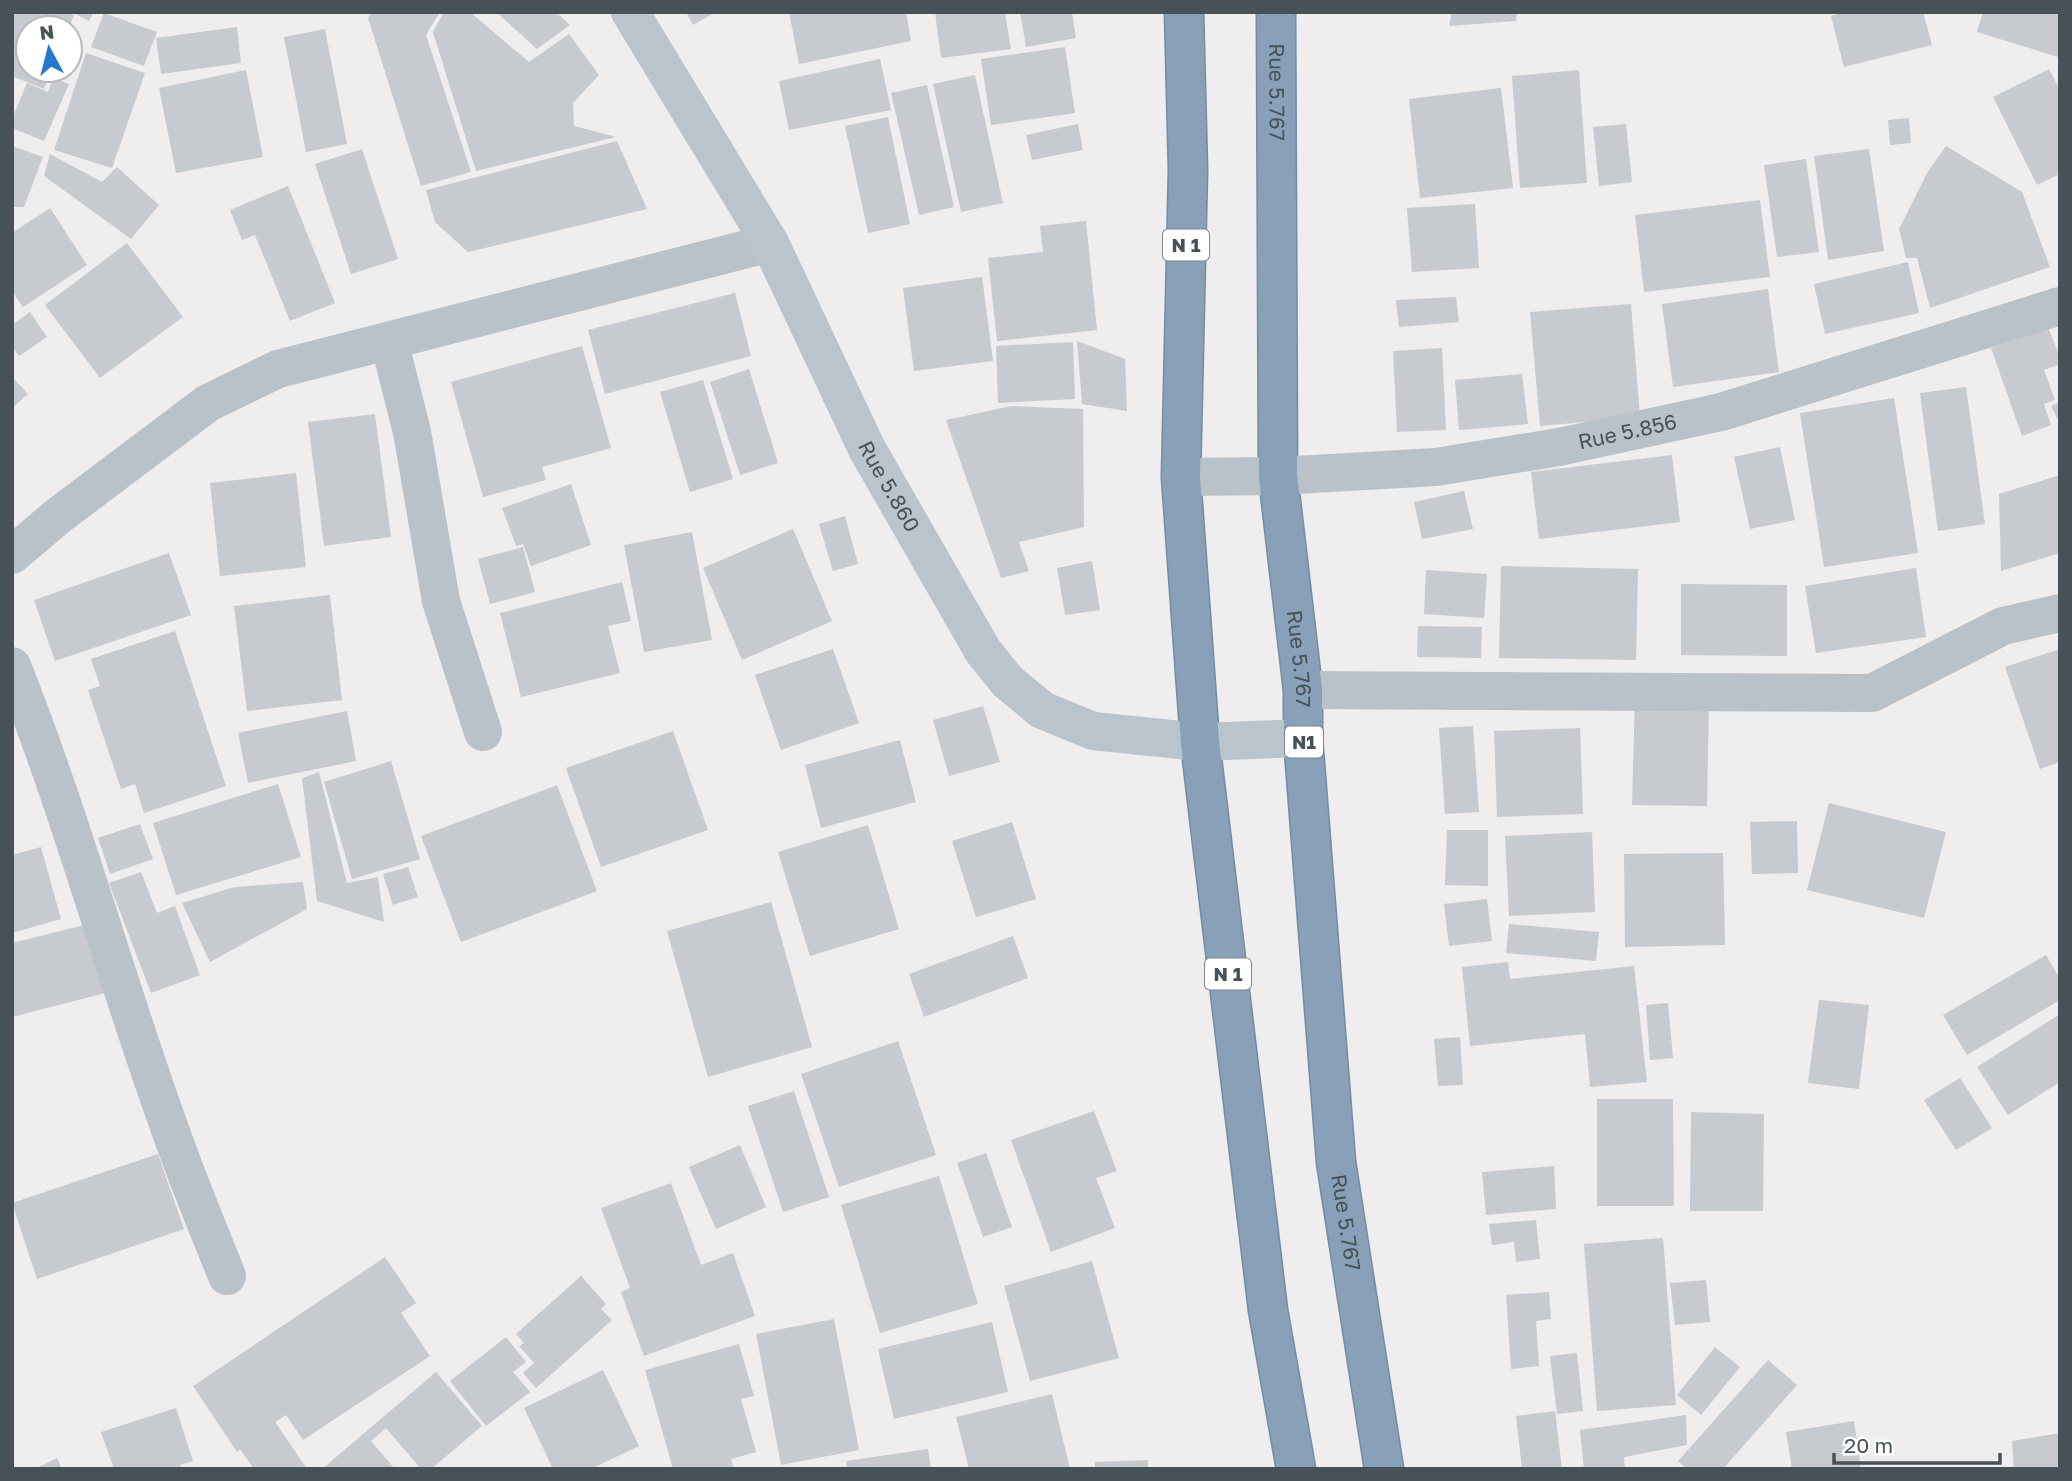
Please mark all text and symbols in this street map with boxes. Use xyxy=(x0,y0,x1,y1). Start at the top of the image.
north arrow xyxy=(14,14,84,84)
text: N xyxy=(38,19,55,44)
street label: Rue 5.767 xyxy=(1264,43,1291,141)
road number: N 1 xyxy=(1163,230,1209,260)
street label: Rue 5.856 xyxy=(1576,408,1679,455)
street label: Rue 5.860 xyxy=(853,436,926,536)
street label: Rue 5.767 xyxy=(1282,609,1318,707)
road number: N1 xyxy=(1285,726,1323,758)
road number: N 1 xyxy=(1205,958,1251,990)
street label: Rue 5.767 xyxy=(1326,1172,1367,1273)
scale bar xyxy=(1834,1422,2000,1466)
text: 20 m xyxy=(1844,1432,1893,1458)

